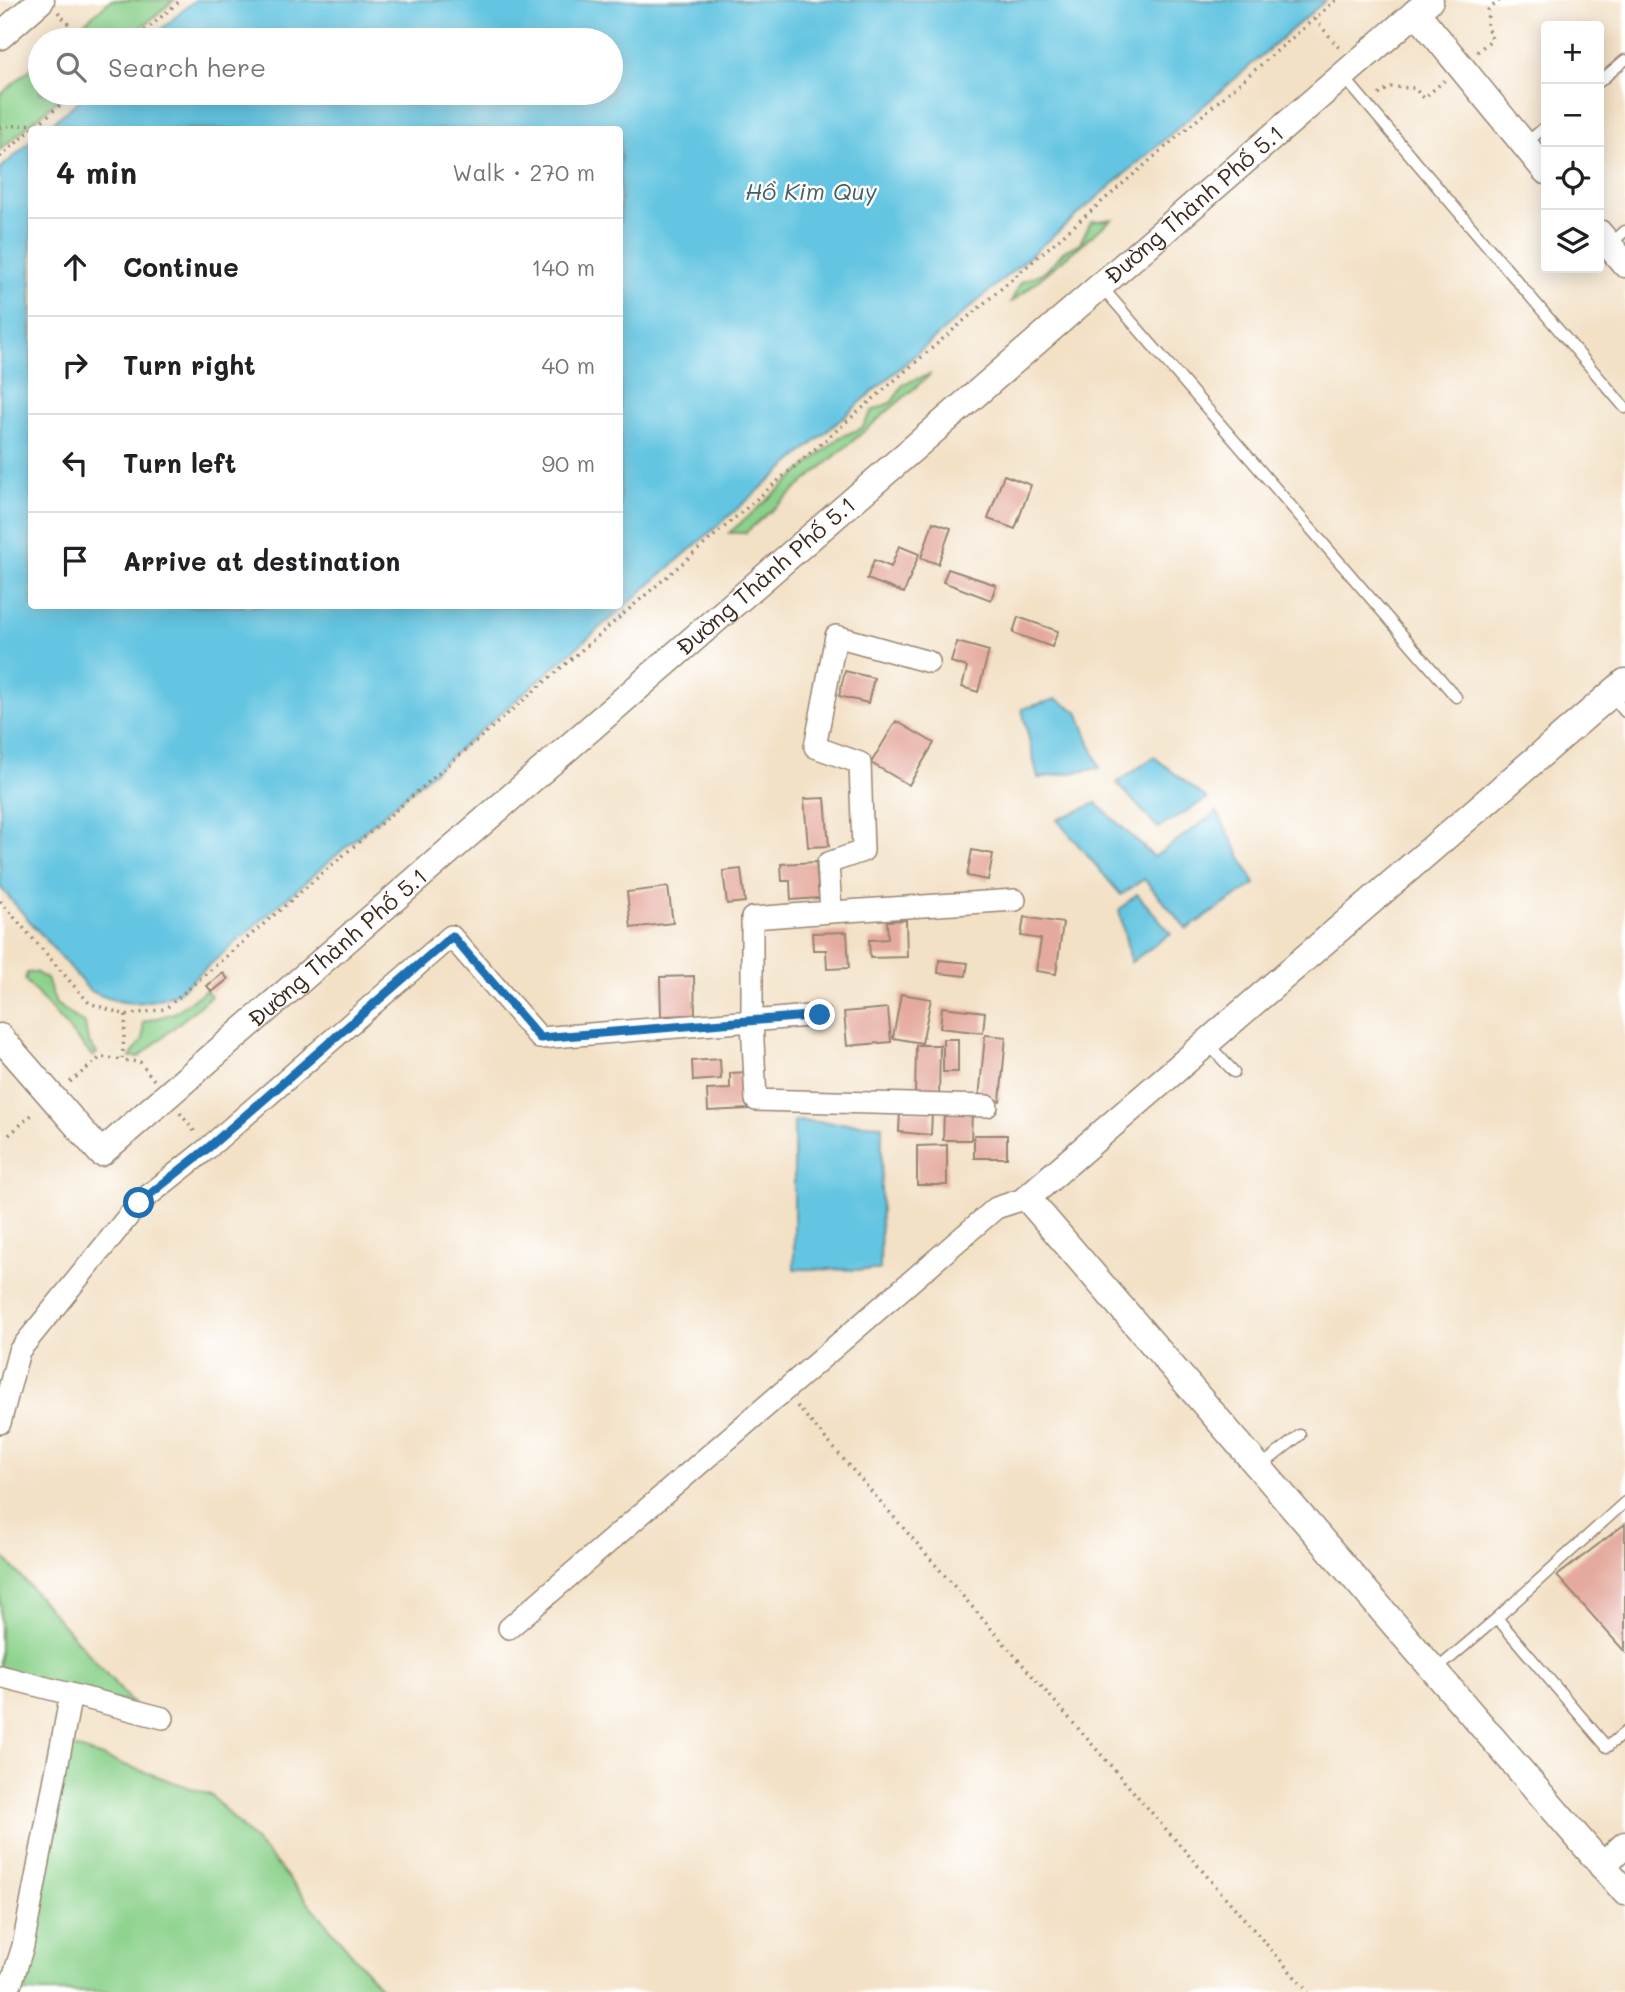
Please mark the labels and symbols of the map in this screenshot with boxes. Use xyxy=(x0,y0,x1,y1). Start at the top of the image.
street label: Đường Thành Phố 5.1 xyxy=(1097,118,1289,290)
water label: Hồ Kim Quy xyxy=(745,175,878,206)
street label: Đường Thành Phố 5.1 xyxy=(669,489,861,662)
street label: Đường Thành Phố 5.1 xyxy=(241,861,433,1033)
route end xyxy=(804,999,835,1030)
route start xyxy=(123,1187,154,1218)

